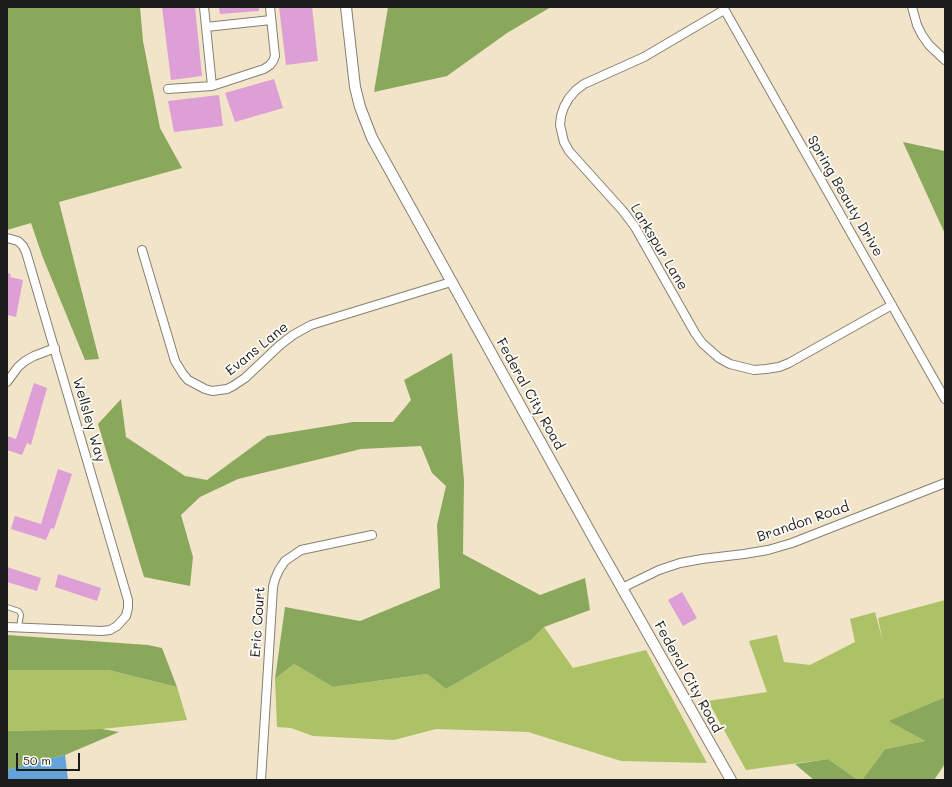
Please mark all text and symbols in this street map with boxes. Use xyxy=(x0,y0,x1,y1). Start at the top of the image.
street label: Spring Beauty Drive xyxy=(804,133,886,259)
street label: Larkspur Lane xyxy=(627,201,691,293)
street label: Evans Lane xyxy=(222,319,292,379)
street label: Federal City Road xyxy=(492,335,568,453)
street label: Wellsley Way xyxy=(69,376,109,464)
street label: Brandon Road xyxy=(755,498,851,546)
street label: Eric Court xyxy=(247,586,269,658)
street label: Federal City Road xyxy=(650,618,726,736)
scale bar xyxy=(18,745,82,771)
text: 50 m xyxy=(23,752,51,768)

